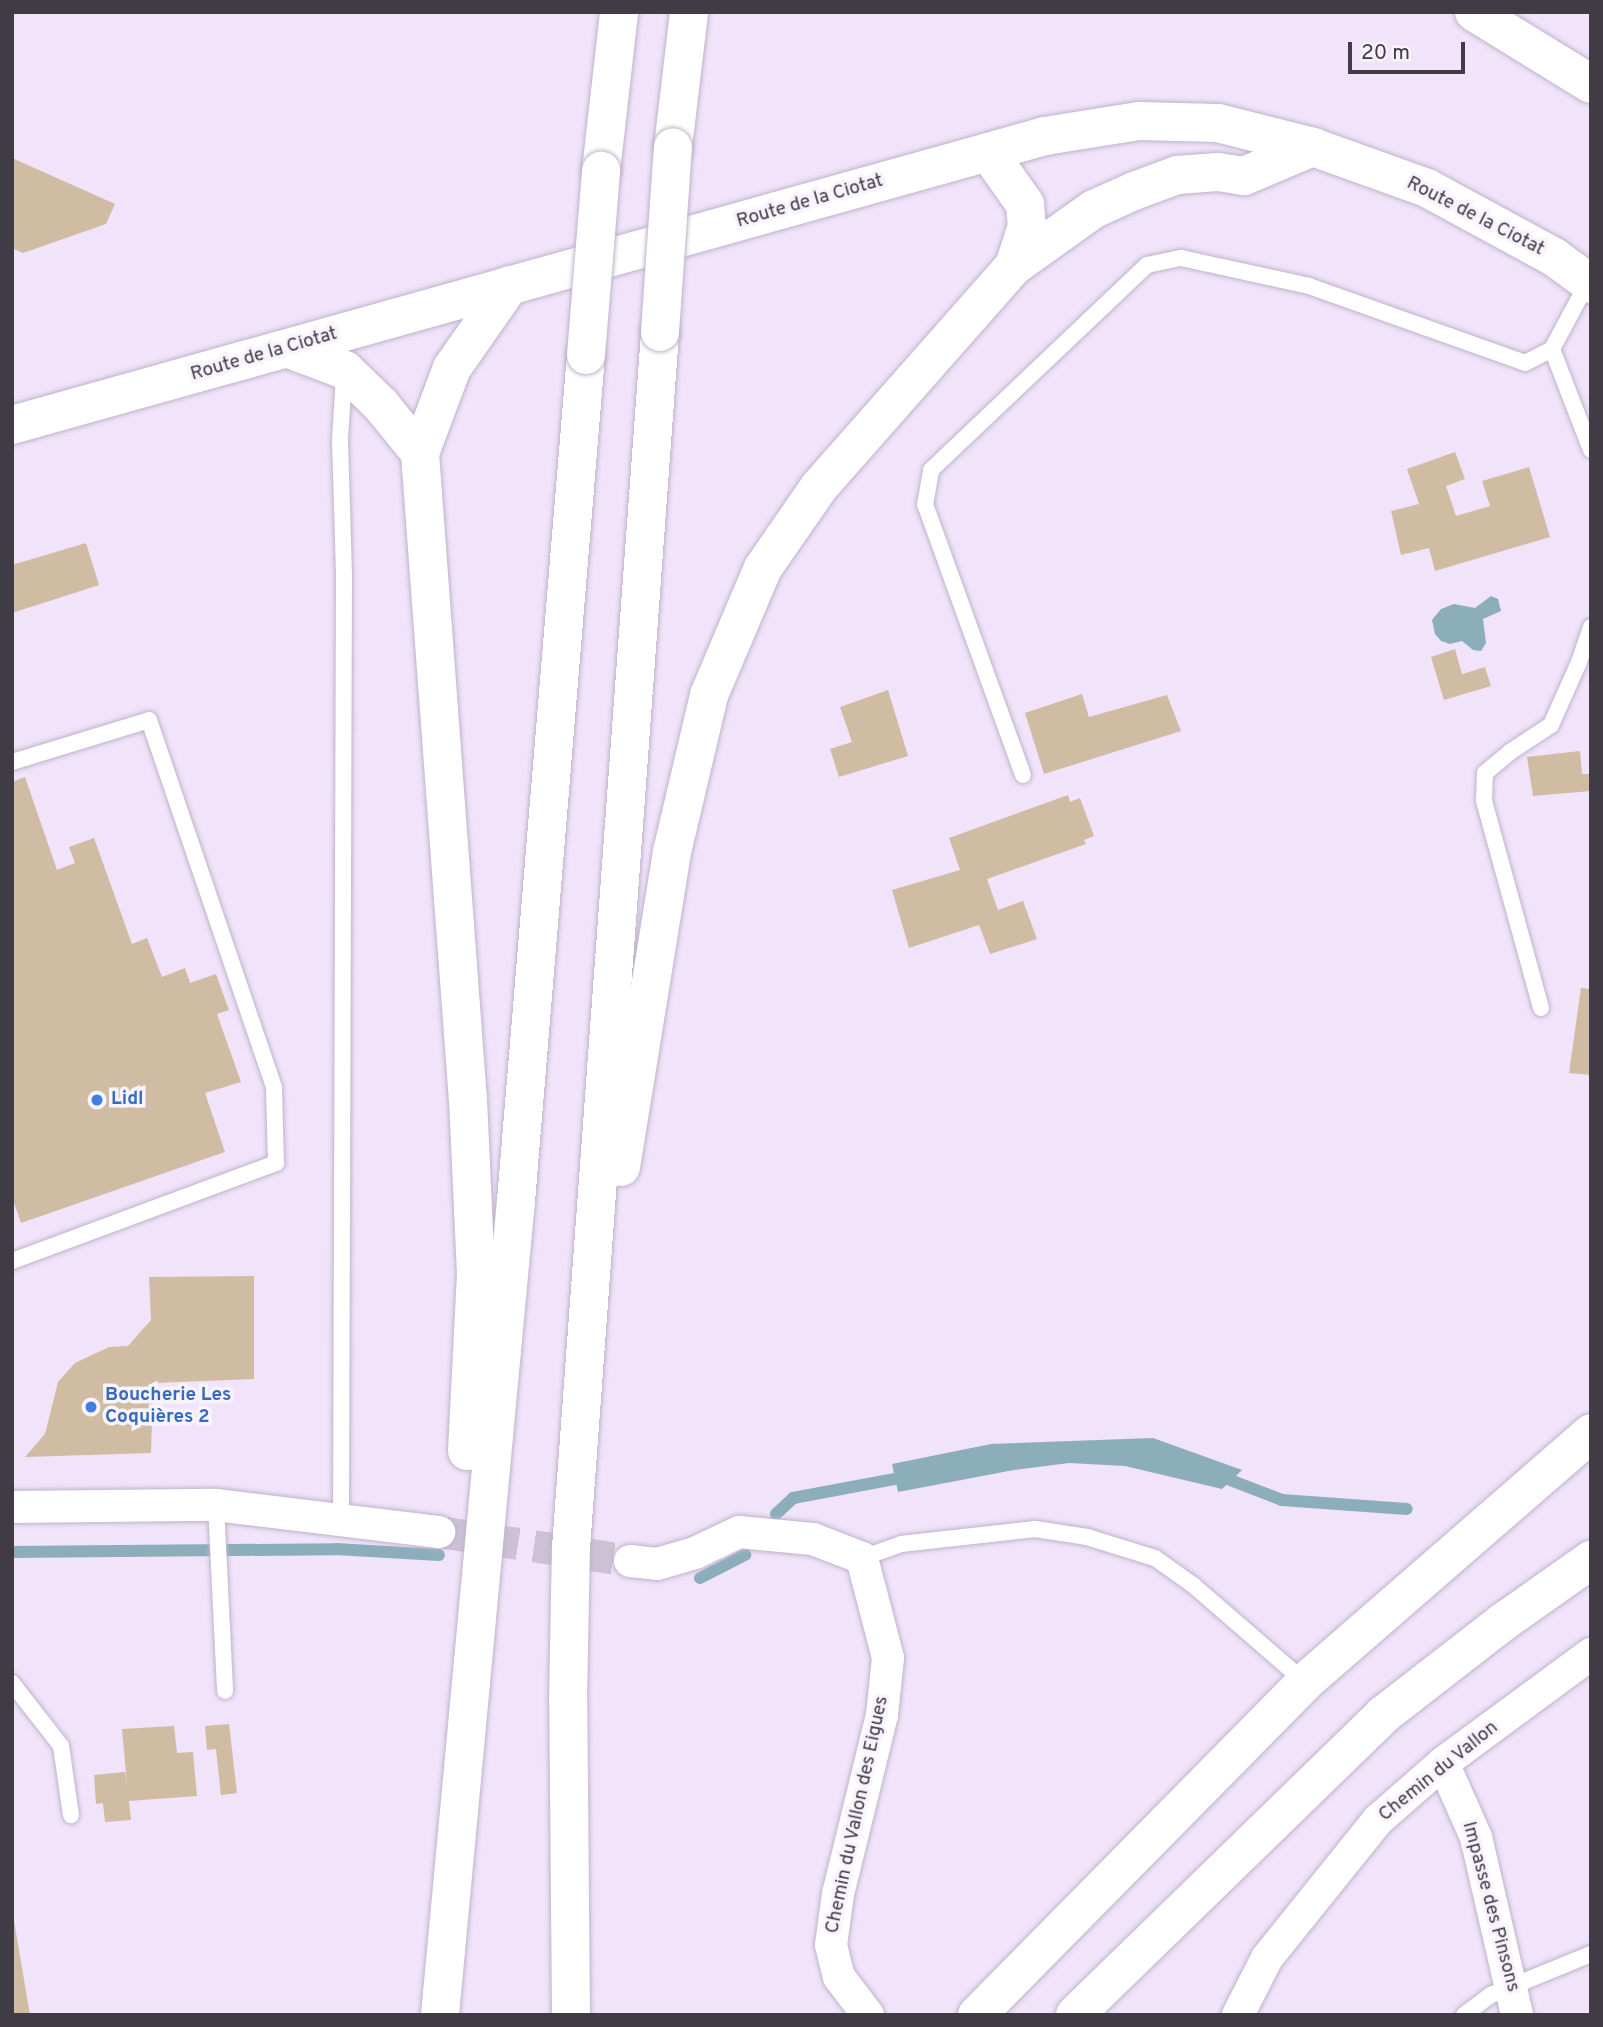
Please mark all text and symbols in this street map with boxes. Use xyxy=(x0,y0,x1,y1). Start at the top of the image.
scale bar xyxy=(1351,28,1468,72)
text: 20 m xyxy=(1361,40,1410,67)
street label: Route de la Ciotat xyxy=(734,170,886,234)
street label: Route de la Ciotat xyxy=(1402,172,1548,262)
street label: Route de la Ciotat xyxy=(188,323,340,387)
place label: Lidl xyxy=(111,1089,144,1111)
marker: Lidl xyxy=(89,1092,105,1108)
place label: Boucherie Les Coquières 2 xyxy=(105,1385,231,1429)
marker: Boucherie Les Coquières 2 xyxy=(83,1399,99,1415)
street label: Chemin du Vallon des Eigues xyxy=(822,1694,894,1936)
street label: Chemin du Vallon xyxy=(1374,1717,1504,1827)
street label: Impasse des Pinsons xyxy=(1456,1819,1524,1995)

